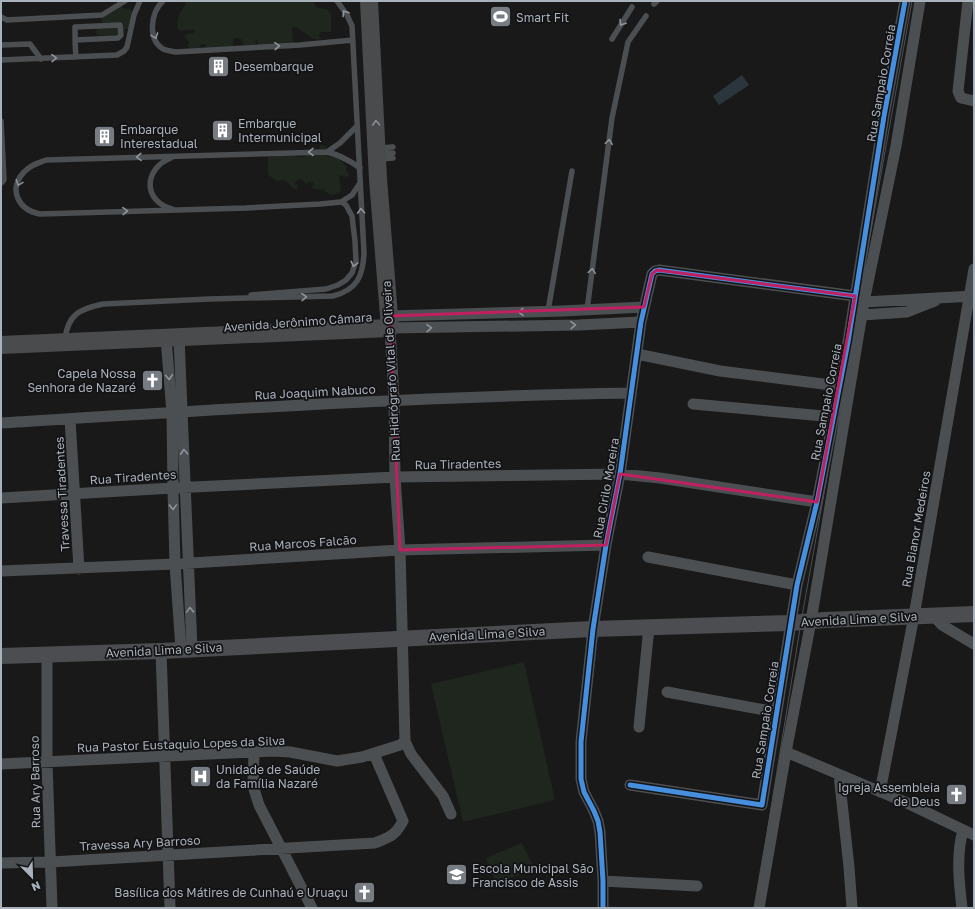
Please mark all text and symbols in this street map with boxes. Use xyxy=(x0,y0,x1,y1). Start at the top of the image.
sports icon: Smart Fit xyxy=(487,4,513,30)
one-way arrow xyxy=(342,10,350,17)
place label: Smart Fit xyxy=(516,10,569,25)
one-way arrow xyxy=(619,19,627,26)
street label: Rua Sampaio Correia xyxy=(863,23,899,143)
one-way arrow xyxy=(151,33,159,40)
one-way arrow xyxy=(274,42,280,51)
building icon: Desembarque xyxy=(206,53,232,79)
one-way arrow xyxy=(51,54,57,63)
place label: Desembarque xyxy=(234,59,314,74)
place label: Embarque Intermunicipal xyxy=(238,116,322,145)
building icon: Embarque Intermunicipal xyxy=(210,117,236,143)
one-way arrow xyxy=(371,120,380,126)
place label: Embarque Interestadual xyxy=(120,122,198,151)
building icon: Embarque Interestadual xyxy=(91,123,117,149)
one-way arrow xyxy=(604,139,613,145)
one-way arrow xyxy=(308,148,314,156)
one-way arrow xyxy=(136,153,142,162)
one-way arrow xyxy=(16,179,24,186)
one-way arrow xyxy=(122,207,128,216)
one-way arrow xyxy=(357,208,366,214)
one-way arrow xyxy=(351,260,359,267)
one-way arrow xyxy=(587,268,596,274)
street label: Rua Hidrógrafo Vital de Oliveira xyxy=(379,280,403,462)
one-way arrow xyxy=(301,293,307,301)
one-way arrow xyxy=(518,308,524,316)
street label: Avenida Jerônimo Câmara xyxy=(223,309,373,335)
one-way arrow xyxy=(570,321,576,329)
one-way arrow xyxy=(426,323,432,332)
street label: Rua Sampaio Correia xyxy=(807,342,845,462)
place label: Capela Nossa Senhora de Nazaré xyxy=(27,366,136,395)
church icon: Capela Nossa Senhora de Nazaré xyxy=(139,367,165,393)
one-way arrow xyxy=(164,374,173,380)
street label: Rua Joaquim Nabuco xyxy=(254,381,376,403)
street label: Travessa Tiradentes xyxy=(51,436,73,552)
street label: Rua Cirilo Moreira xyxy=(590,437,622,539)
one-way arrow xyxy=(180,449,188,455)
street label: Rua Tiradentes xyxy=(415,456,501,472)
street label: Rua Tiradentes xyxy=(89,466,177,488)
street label: Rua Bianor Medeiros xyxy=(898,469,934,589)
one-way arrow xyxy=(169,504,178,510)
street label: Rua Marcos Falcão xyxy=(249,532,357,554)
one-way arrow xyxy=(186,607,195,613)
street label: Avenida Lima e Silva xyxy=(800,608,918,630)
street label: Avenida Lima e Silva xyxy=(428,623,546,645)
street label: Avenida Lima e Silva xyxy=(105,639,223,661)
street label: Rua Sampaio Correia xyxy=(748,660,782,780)
street label: Rua Pastor Eustaquio Lopes da Silva xyxy=(77,733,285,755)
street label: Rua Ary Barroso xyxy=(27,736,43,828)
place label: Unidade de Saúde da Família Nazaré xyxy=(216,762,320,791)
hospital icon: Unidade de Saúde da Família Nazaré xyxy=(187,763,213,789)
place label: Igreja Assembleia de Deus xyxy=(838,780,940,809)
church icon: Igreja Assembleia de Deus xyxy=(943,781,969,807)
street label: Travessa Ary Barroso xyxy=(79,832,201,854)
north arrow xyxy=(12,857,52,897)
place label: Escola Municipal São Francisco de Assis xyxy=(472,861,594,890)
school or university icon: Escola Municipal São Francisco de Assis xyxy=(443,862,469,888)
text: N xyxy=(30,879,42,894)
church icon: Basílica dos Mátires de Cunhaú e Uruaçu xyxy=(351,879,377,905)
place label: Basílica dos Mátires de Cunhaú e Uruaçu xyxy=(114,885,348,900)

